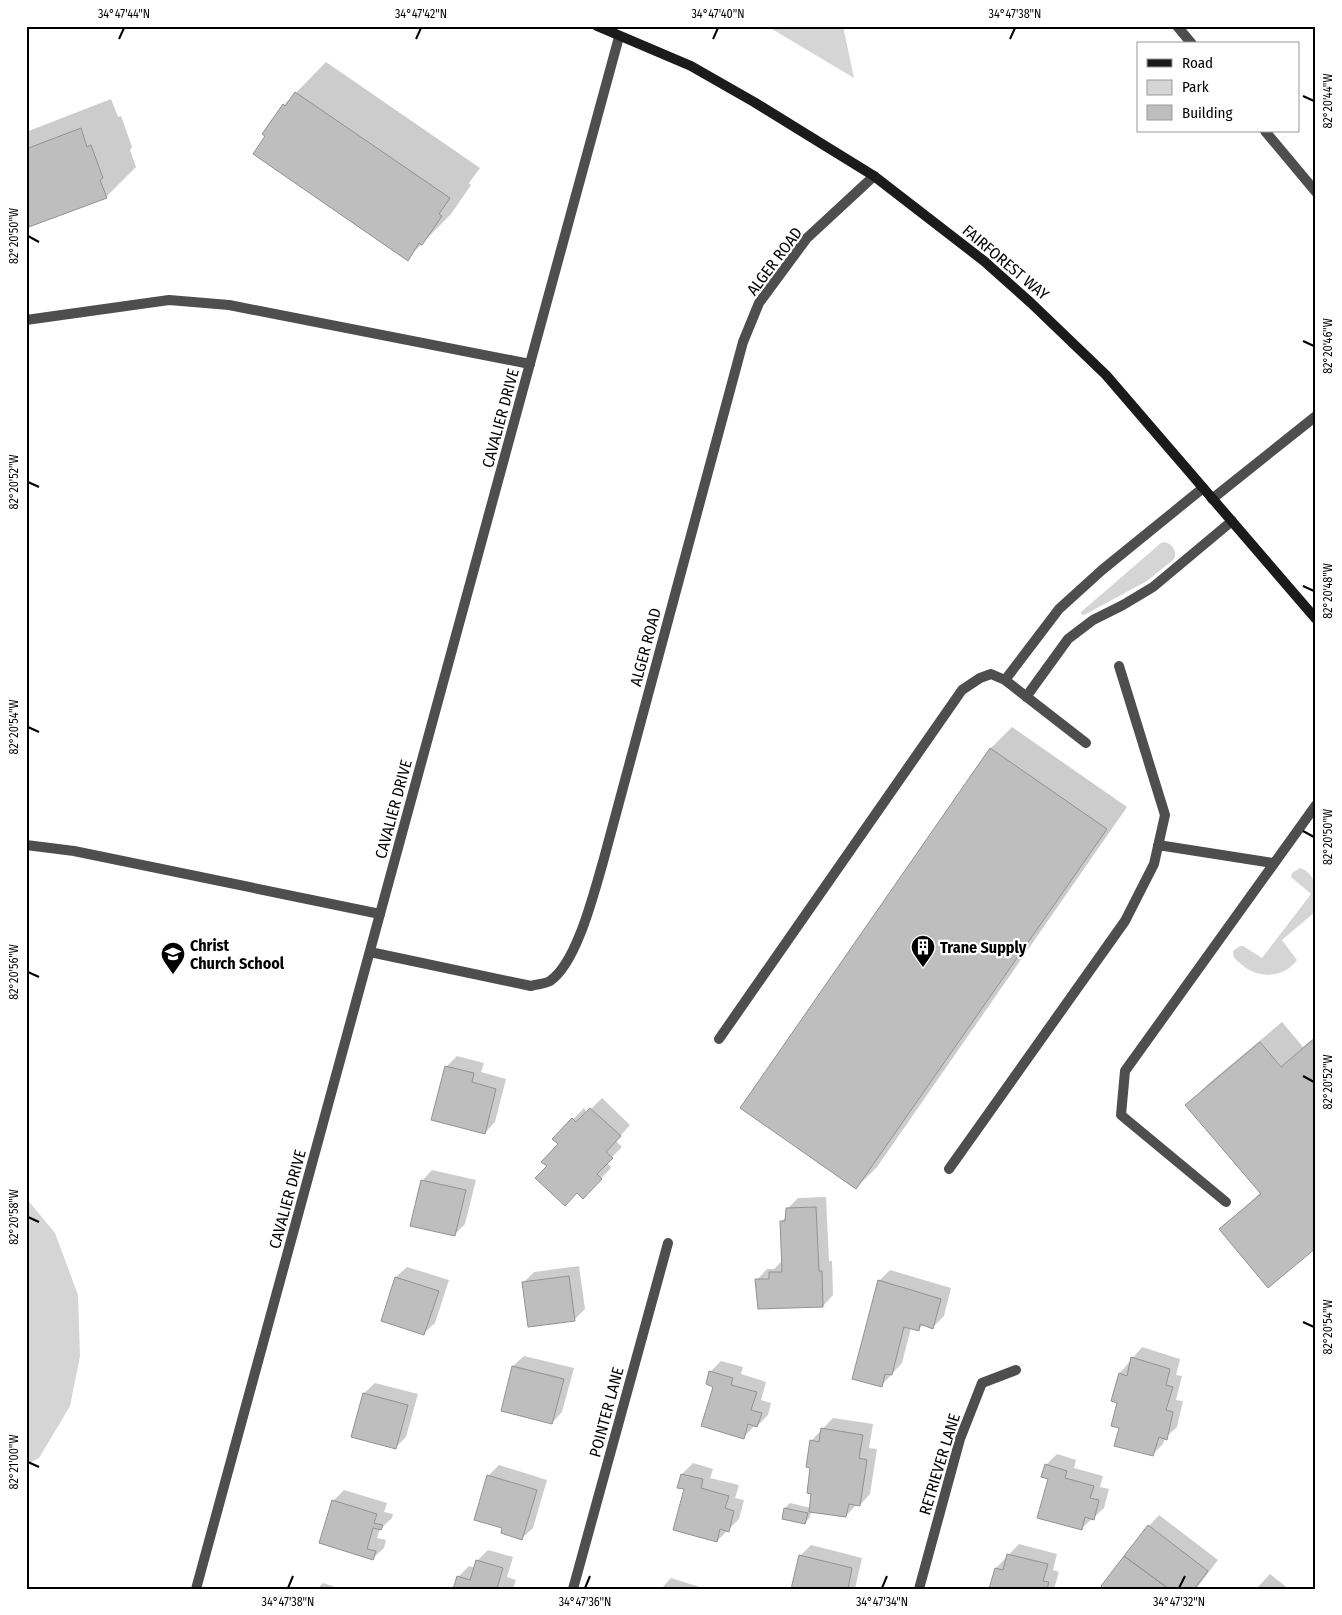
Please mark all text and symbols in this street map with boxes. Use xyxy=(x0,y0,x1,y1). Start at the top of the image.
text: 34°47'44"N xyxy=(98,7,150,21)
text: 34°47'42"N xyxy=(395,7,447,21)
text: 34°47'40"N xyxy=(691,7,745,21)
text: 34°47'38"N xyxy=(989,7,1041,21)
legend xyxy=(1137,42,1300,132)
text: Road xyxy=(1182,54,1213,72)
text: 82°20'44"W xyxy=(1321,74,1335,128)
text: Park xyxy=(1182,78,1209,96)
text: Building xyxy=(1182,104,1233,122)
text: 82°20'50"W xyxy=(7,208,21,264)
street label: FAIRFOREST WAY xyxy=(959,221,1053,304)
street label: ALGER ROAD xyxy=(743,224,806,299)
text: 82°20'46"W xyxy=(1321,318,1335,374)
street label: CAVALIER DRIVE xyxy=(478,367,523,470)
text: 82°20'52"W xyxy=(7,455,21,509)
text: 82°20'48"W xyxy=(1321,563,1335,619)
street label: ALGER ROAD xyxy=(626,606,665,688)
text: 82°20'54"W xyxy=(7,700,21,754)
street label: CAVALIER DRIVE xyxy=(371,758,416,861)
text: 82°20'50"W xyxy=(1321,809,1335,865)
building icon: Trane Supply xyxy=(910,934,936,968)
place label: Christ Church School xyxy=(190,936,285,973)
place label: Trane Supply xyxy=(940,938,1027,957)
school or university icon: Christ Church School xyxy=(160,941,186,975)
text: 82°20'56"W xyxy=(7,944,21,1000)
text: 82°20'52"W xyxy=(1321,1055,1335,1109)
street label: CAVALIER DRIVE xyxy=(265,1148,310,1251)
text: 82°20'58"W xyxy=(7,1189,21,1245)
text: 82°20'54"W xyxy=(1321,1300,1335,1354)
street label: POINTER LANE xyxy=(585,1365,628,1459)
street label: RETRIEVER LANE xyxy=(915,1411,964,1517)
text: 82°21'00"W xyxy=(7,1435,21,1489)
text: 34°47'38"N xyxy=(262,1595,314,1609)
text: 34°47'36"N xyxy=(559,1595,611,1609)
text: 34°47'34"N xyxy=(856,1595,908,1609)
text: 34°47'32"N xyxy=(1153,1595,1205,1609)

